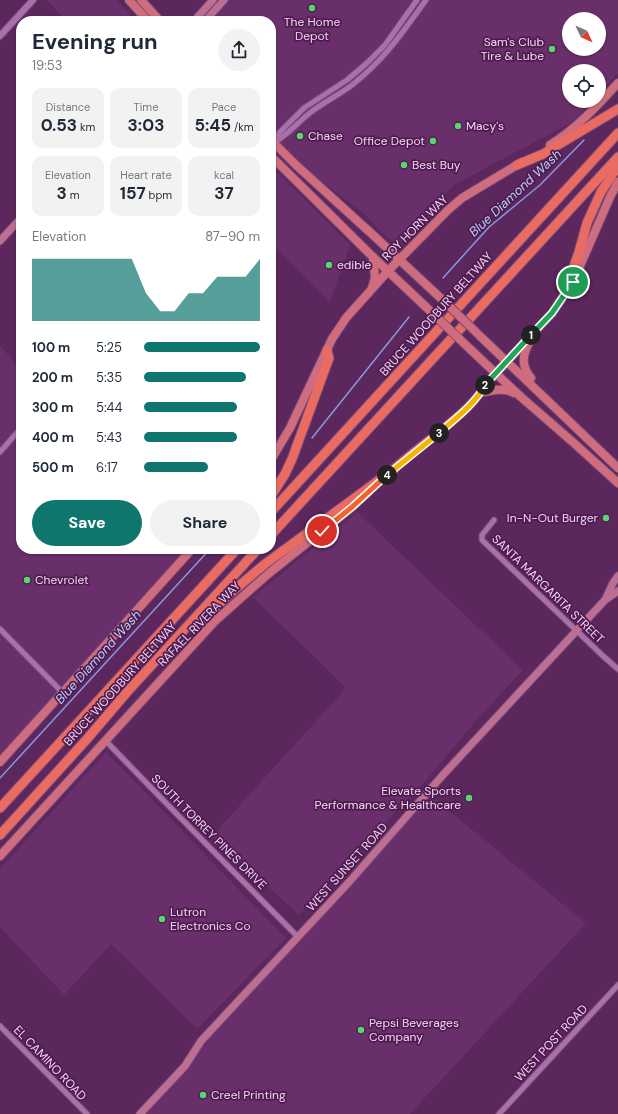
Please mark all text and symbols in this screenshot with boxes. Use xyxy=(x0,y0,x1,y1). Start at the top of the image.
marker: The Home Depot xyxy=(307,3,317,13)
north arrow xyxy=(562,12,606,56)
map controls xyxy=(562,12,606,108)
place label: The Home Depot xyxy=(284,14,340,44)
text: Evening run xyxy=(32,27,158,56)
button: share xyxy=(218,29,260,71)
place label: Sam's Club Tire & Lube xyxy=(481,34,544,64)
marker: Sam's Club Tire & Lube xyxy=(547,44,557,54)
text: 19:53 xyxy=(32,57,62,74)
button: locate xyxy=(562,64,606,108)
text: Distance xyxy=(46,100,90,114)
text: Time xyxy=(134,100,158,114)
text: Pace xyxy=(212,100,236,114)
text: 0.53 xyxy=(41,114,77,136)
text: 3:03 xyxy=(128,114,164,136)
text: 5:45 xyxy=(194,114,231,136)
place label: Macy's xyxy=(466,118,504,134)
text: km xyxy=(77,120,95,134)
text: /km xyxy=(231,120,254,134)
marker: Macy's xyxy=(453,121,463,131)
place label: Chase xyxy=(308,128,343,144)
marker: Chase xyxy=(295,131,305,141)
place label: Office Depot xyxy=(354,133,425,149)
marker: Office Depot xyxy=(428,136,438,146)
water label: Blue Diamond Wash xyxy=(465,146,565,240)
place label: Best Buy xyxy=(412,157,461,173)
marker: Best Buy xyxy=(399,160,409,170)
text: Elevation xyxy=(45,168,91,182)
text: Heart rate xyxy=(120,168,172,182)
text: kcal xyxy=(214,168,234,182)
text: 3 xyxy=(57,182,67,204)
text: 157 xyxy=(120,182,146,204)
text: 37 xyxy=(214,182,234,204)
text: m xyxy=(67,188,80,202)
text: bpm xyxy=(146,188,172,202)
street label: ROY HORN WAY xyxy=(379,192,451,264)
text: Elevation xyxy=(32,228,86,245)
text: 87–90 m xyxy=(205,228,260,245)
street label: BRUCE WOODBURY BELTWAY xyxy=(376,249,496,379)
place label: edible xyxy=(337,257,371,273)
marker: edible xyxy=(324,260,334,270)
pin xyxy=(556,265,590,299)
icon: arrive xyxy=(562,271,584,293)
pin: 1 xyxy=(521,325,541,345)
text: 1 xyxy=(529,328,533,342)
text: 100 m xyxy=(32,339,70,356)
text: 5:25 xyxy=(96,339,122,356)
text: 200 m xyxy=(32,369,73,386)
text: 5:35 xyxy=(96,369,122,386)
pin: 2 xyxy=(475,375,495,395)
text: 2 xyxy=(482,378,488,392)
text: 300 m xyxy=(32,399,73,416)
text: 5:44 xyxy=(96,399,122,416)
pin: 3 xyxy=(429,423,449,443)
text: 3 xyxy=(436,426,442,440)
text: 400 m xyxy=(32,429,74,446)
text: 5:43 xyxy=(96,429,122,446)
text: 500 m xyxy=(32,459,74,476)
text: 6:17 xyxy=(96,459,118,476)
pin: 4 xyxy=(377,465,397,485)
text: 4 xyxy=(383,468,391,482)
button: Save xyxy=(32,500,142,546)
button: Share xyxy=(150,500,260,546)
place label: In-N-Out Burger xyxy=(507,510,599,526)
marker: In-N-Out Burger xyxy=(601,513,611,523)
pin xyxy=(305,514,339,548)
icon: check xyxy=(311,520,333,542)
street label: SANTA MARGARITA STREET xyxy=(488,531,608,647)
place label: Chevrolet xyxy=(35,572,89,588)
marker: Chevrolet xyxy=(22,575,32,585)
street label: RAFAEL RIVERA WAY xyxy=(154,578,244,670)
water label: Blue Diamond Wash xyxy=(51,607,145,707)
street label: BRUCE WOODBURY BELTWAY xyxy=(60,619,180,749)
street label: SOUTH TORREY PINES DRIVE xyxy=(148,771,270,893)
place label: Elevate Sports Performance & Healthcare xyxy=(315,783,461,813)
marker: Elevate Sports Performance & Healthcare xyxy=(464,793,474,803)
street label: WEST SUNSET ROAD xyxy=(303,819,391,915)
place label: Lutron Electronics Co xyxy=(170,904,251,934)
marker: Lutron Electronics Co xyxy=(157,914,167,924)
street label: WEST POST ROAD xyxy=(511,1001,591,1085)
place label: Pepsi Beverages Company xyxy=(369,1015,459,1045)
street label: EL CAMINO ROAD xyxy=(10,1022,90,1104)
marker: Pepsi Beverages Company xyxy=(356,1025,366,1035)
place label: Creel Printing xyxy=(211,1087,286,1103)
marker: Creel Printing xyxy=(198,1090,208,1100)

